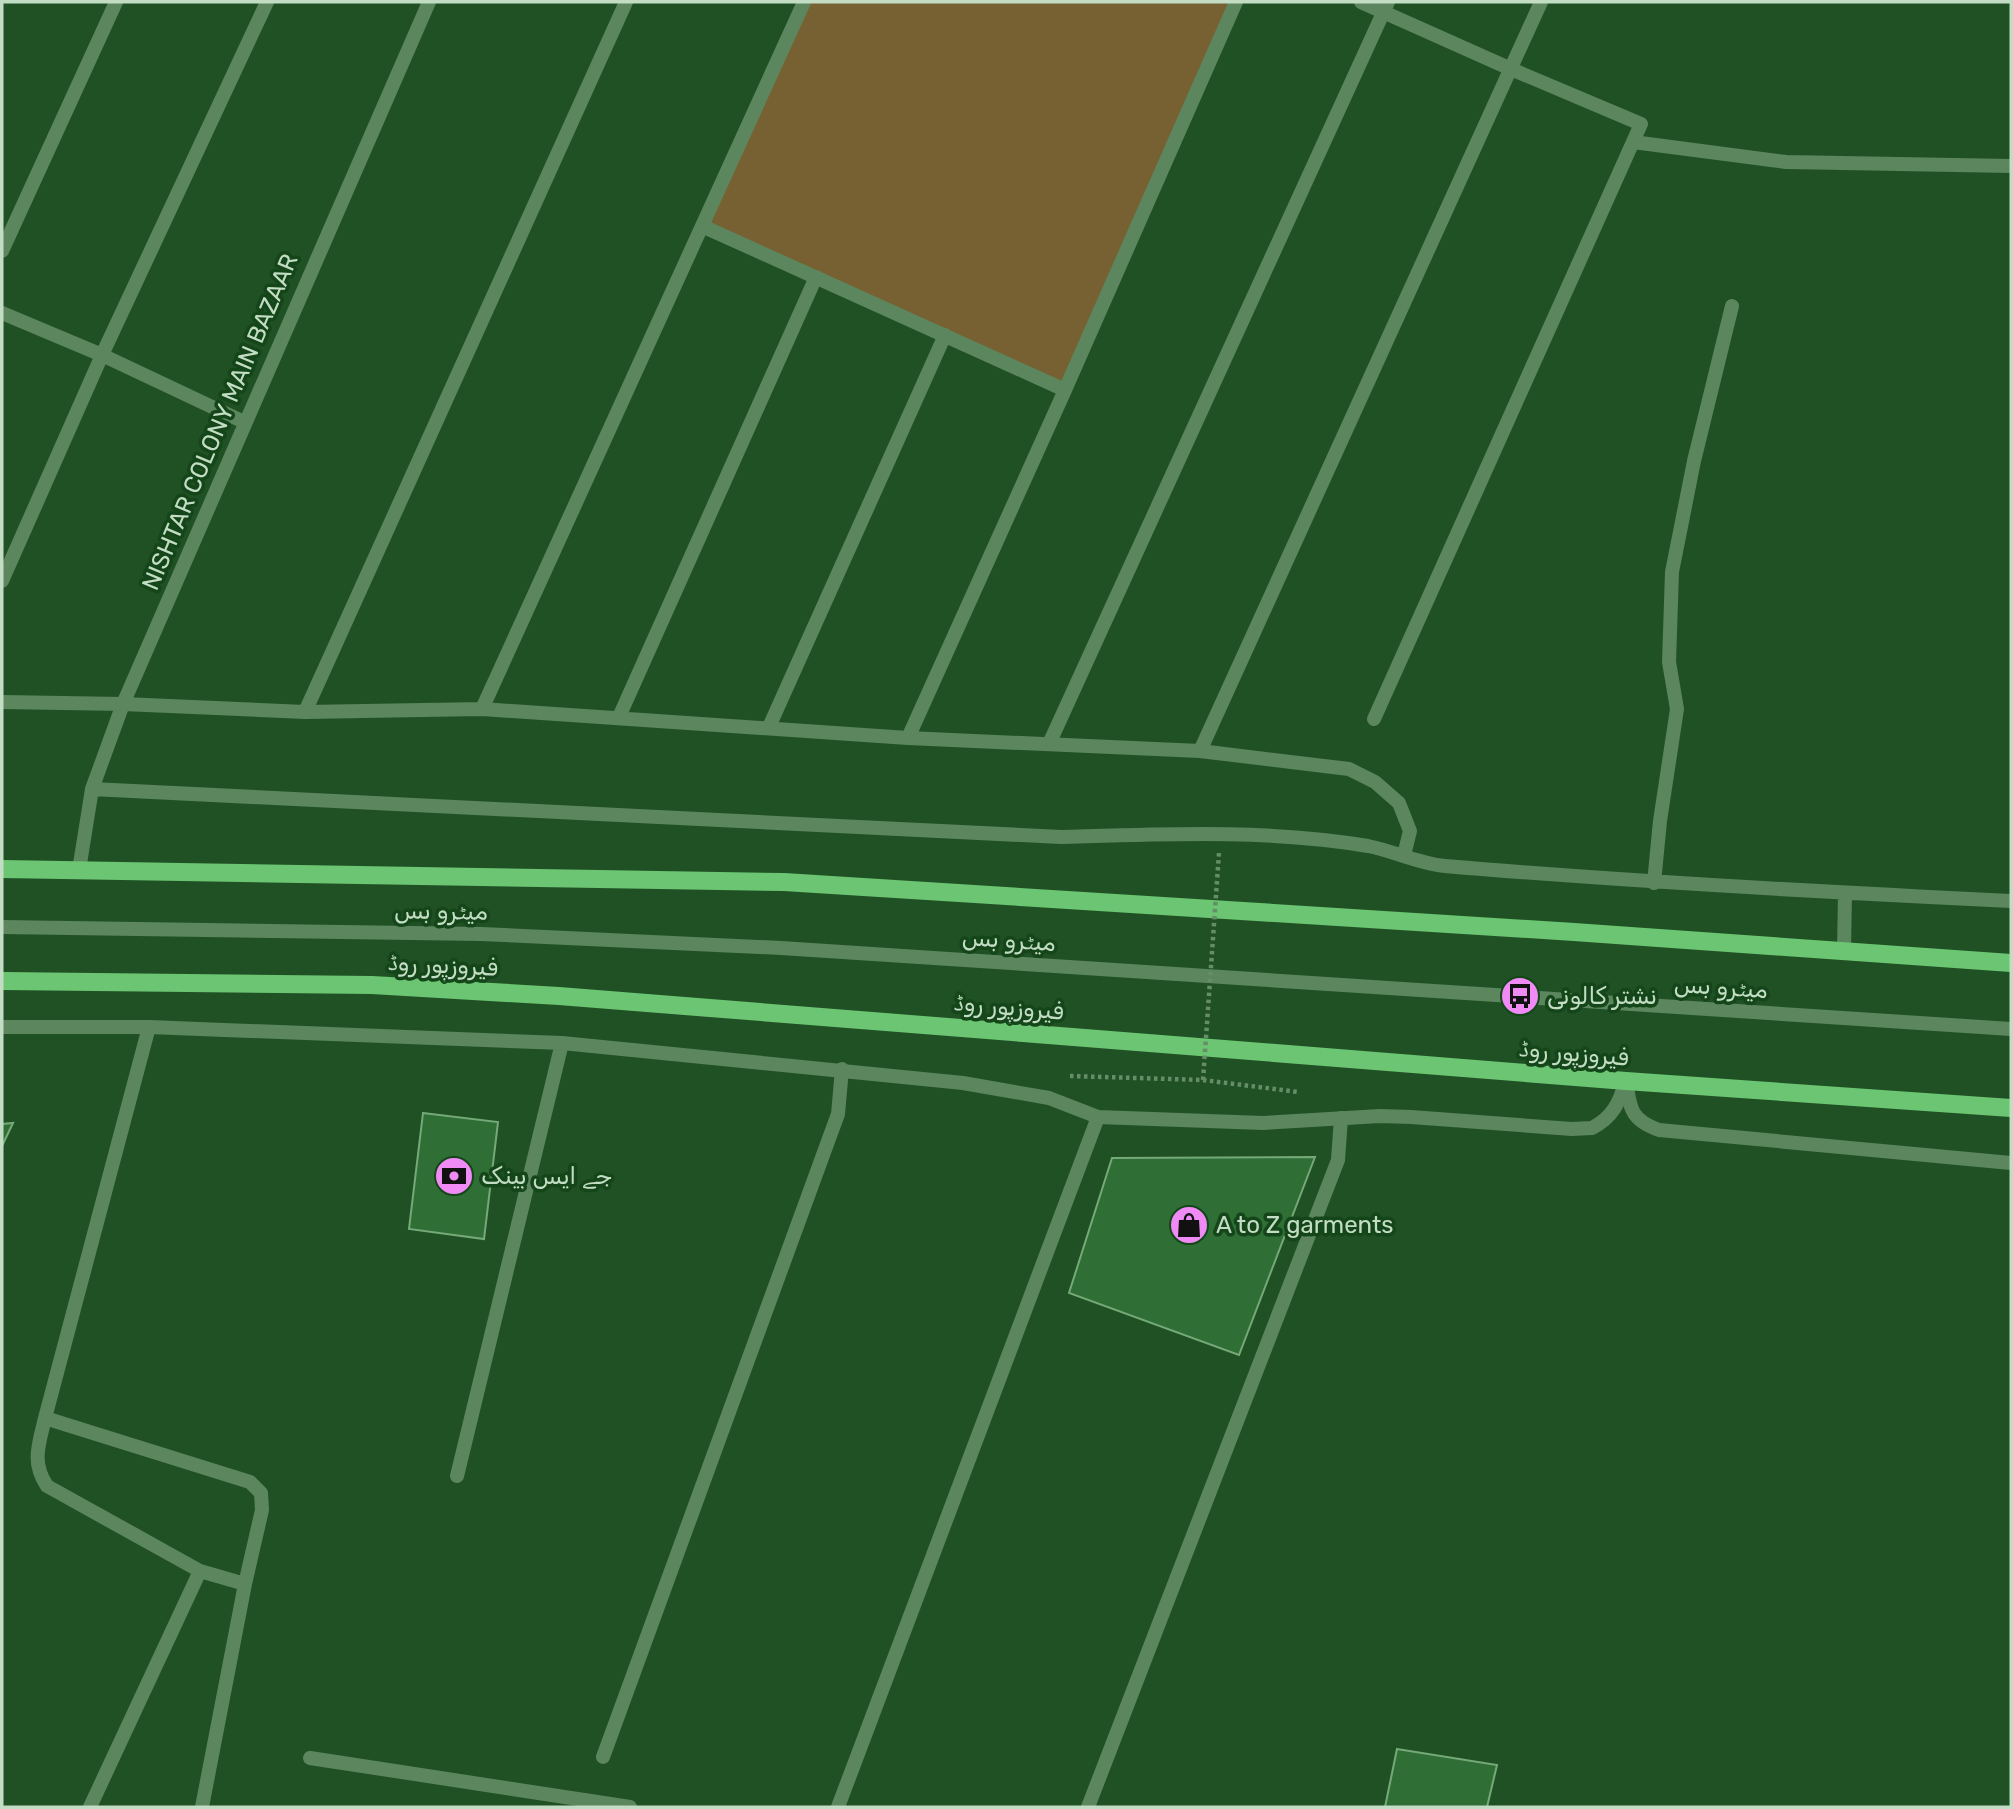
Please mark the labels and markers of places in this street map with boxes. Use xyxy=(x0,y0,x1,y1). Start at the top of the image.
bus stop icon: نشتر کالونی xyxy=(1499,975,1541,1017)
place label: نشتر کالونی xyxy=(1547,982,1657,1010)
bank icon: جے ایس بینک xyxy=(433,1155,475,1197)
place label: جے ایس بینک xyxy=(481,1162,612,1190)
shop icon: A to Z garments xyxy=(1168,1204,1210,1246)
place label: A to Z garments xyxy=(1216,1211,1394,1239)

